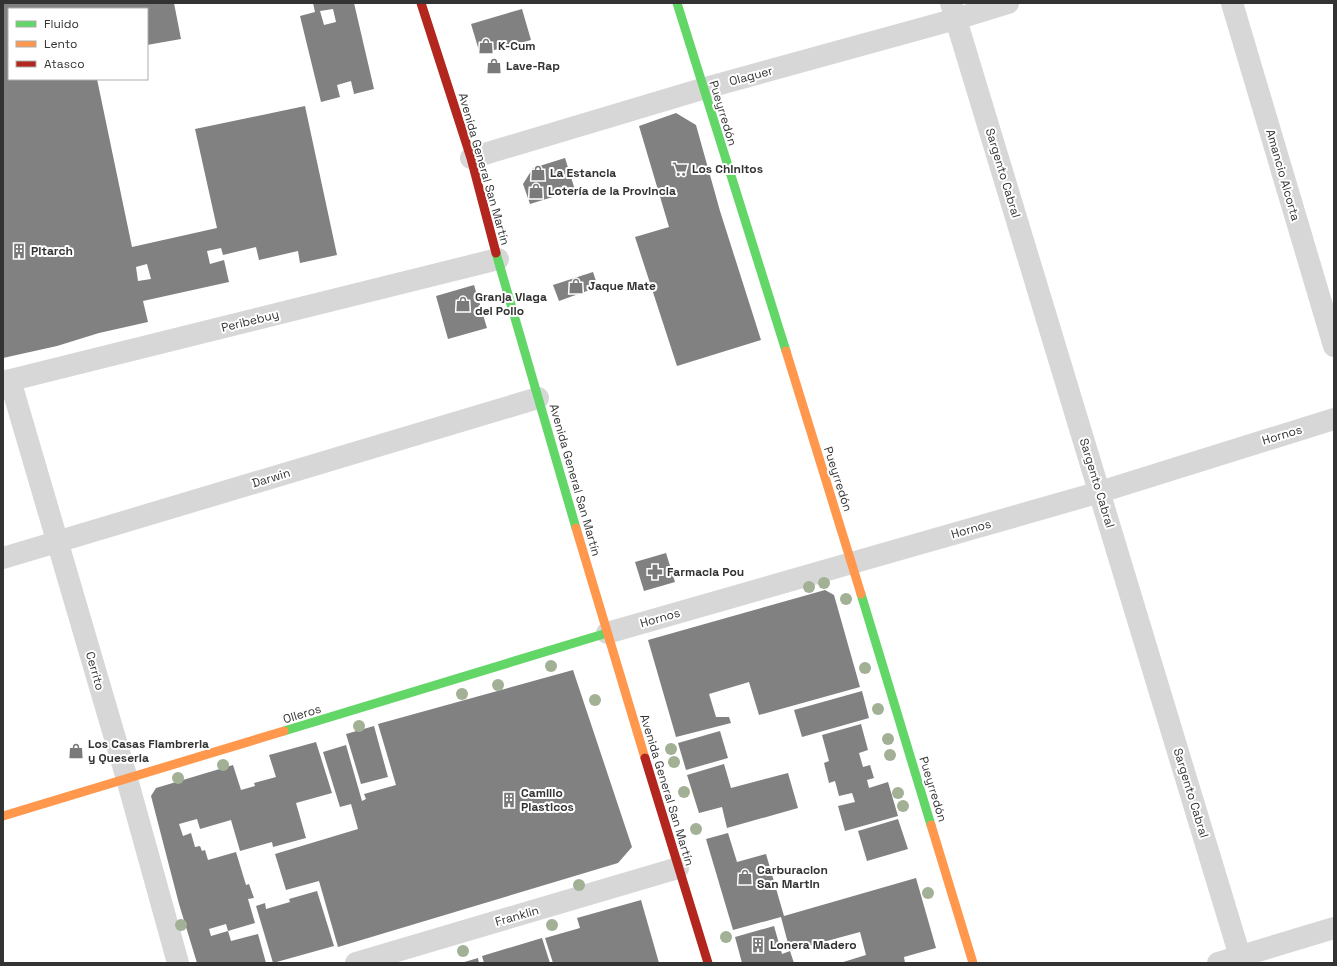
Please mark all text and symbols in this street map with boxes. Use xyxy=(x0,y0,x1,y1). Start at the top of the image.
legend xyxy=(8,8,148,80)
text: Fluido xyxy=(44,16,79,32)
text: Lento xyxy=(44,36,78,52)
shop icon: K-Cum xyxy=(477,37,495,55)
place label: K-Cum xyxy=(498,38,536,54)
text: Atasco xyxy=(44,56,85,72)
shop icon: Lave-Rap xyxy=(485,57,503,75)
place label: Lave-Rap xyxy=(506,58,560,74)
street label: Olaguer xyxy=(727,62,775,89)
street label: Pueyrredón xyxy=(705,78,741,148)
street label: Avenida General San Martín xyxy=(455,91,513,247)
street label: Sargento Cabral xyxy=(982,126,1024,220)
street label: Amancio Alcorta xyxy=(1262,127,1304,223)
supermarket icon: Los Chinitos xyxy=(671,160,689,178)
place label: Los Chinitos xyxy=(692,161,763,177)
shop icon: La Estancia xyxy=(529,164,547,182)
place label: La Estancia xyxy=(550,165,616,181)
shop icon: Lotería de la Provincia xyxy=(527,182,545,200)
place label: Lotería de la Provincia xyxy=(548,183,676,199)
building icon: Pitarch xyxy=(10,242,28,260)
place label: Pitarch xyxy=(31,243,73,259)
shop icon: Jaque Mate xyxy=(567,277,585,295)
place label: Jaque Mate xyxy=(588,278,656,294)
place label: Granja Viaga del Pollo xyxy=(475,289,547,319)
shop icon: Granja Viaga del Pollo xyxy=(454,295,472,313)
street label: Peribebuy xyxy=(220,306,280,336)
street label: Avenida General San Martín xyxy=(546,402,604,558)
street label: Hornos xyxy=(1260,421,1304,449)
street label: Sargento Cabral xyxy=(1076,436,1118,530)
street label: Pueyrredón xyxy=(820,444,856,514)
street label: Darwin xyxy=(250,465,292,491)
street label: Hornos xyxy=(949,516,993,542)
pharmacy icon: Farmacia Pou xyxy=(646,563,664,581)
place label: Farmacia Pou xyxy=(667,564,744,580)
street label: Hornos xyxy=(638,605,682,631)
street label: Cerrito xyxy=(82,650,108,692)
street label: Olleros xyxy=(281,701,323,727)
street label: Avenida General San Martín xyxy=(636,712,698,868)
place label: Los Casas Fiambreria y Queseria xyxy=(88,736,209,766)
shop icon: Los Casas Fiambreria y Queseria xyxy=(67,742,85,760)
street label: Sargento Cabral xyxy=(1170,746,1212,840)
street label: Pueyrredón xyxy=(915,754,951,824)
place label: Camillo Plasticos xyxy=(521,785,574,815)
building icon: Camillo Plasticos xyxy=(500,791,518,809)
place label: Carburacion San Martin xyxy=(757,862,828,892)
shop icon: Carburacion San Martin xyxy=(736,868,754,886)
street label: Franklin xyxy=(493,902,541,930)
building icon: Lonera Madero xyxy=(749,936,767,954)
place label: Lonera Madero xyxy=(770,937,857,953)

